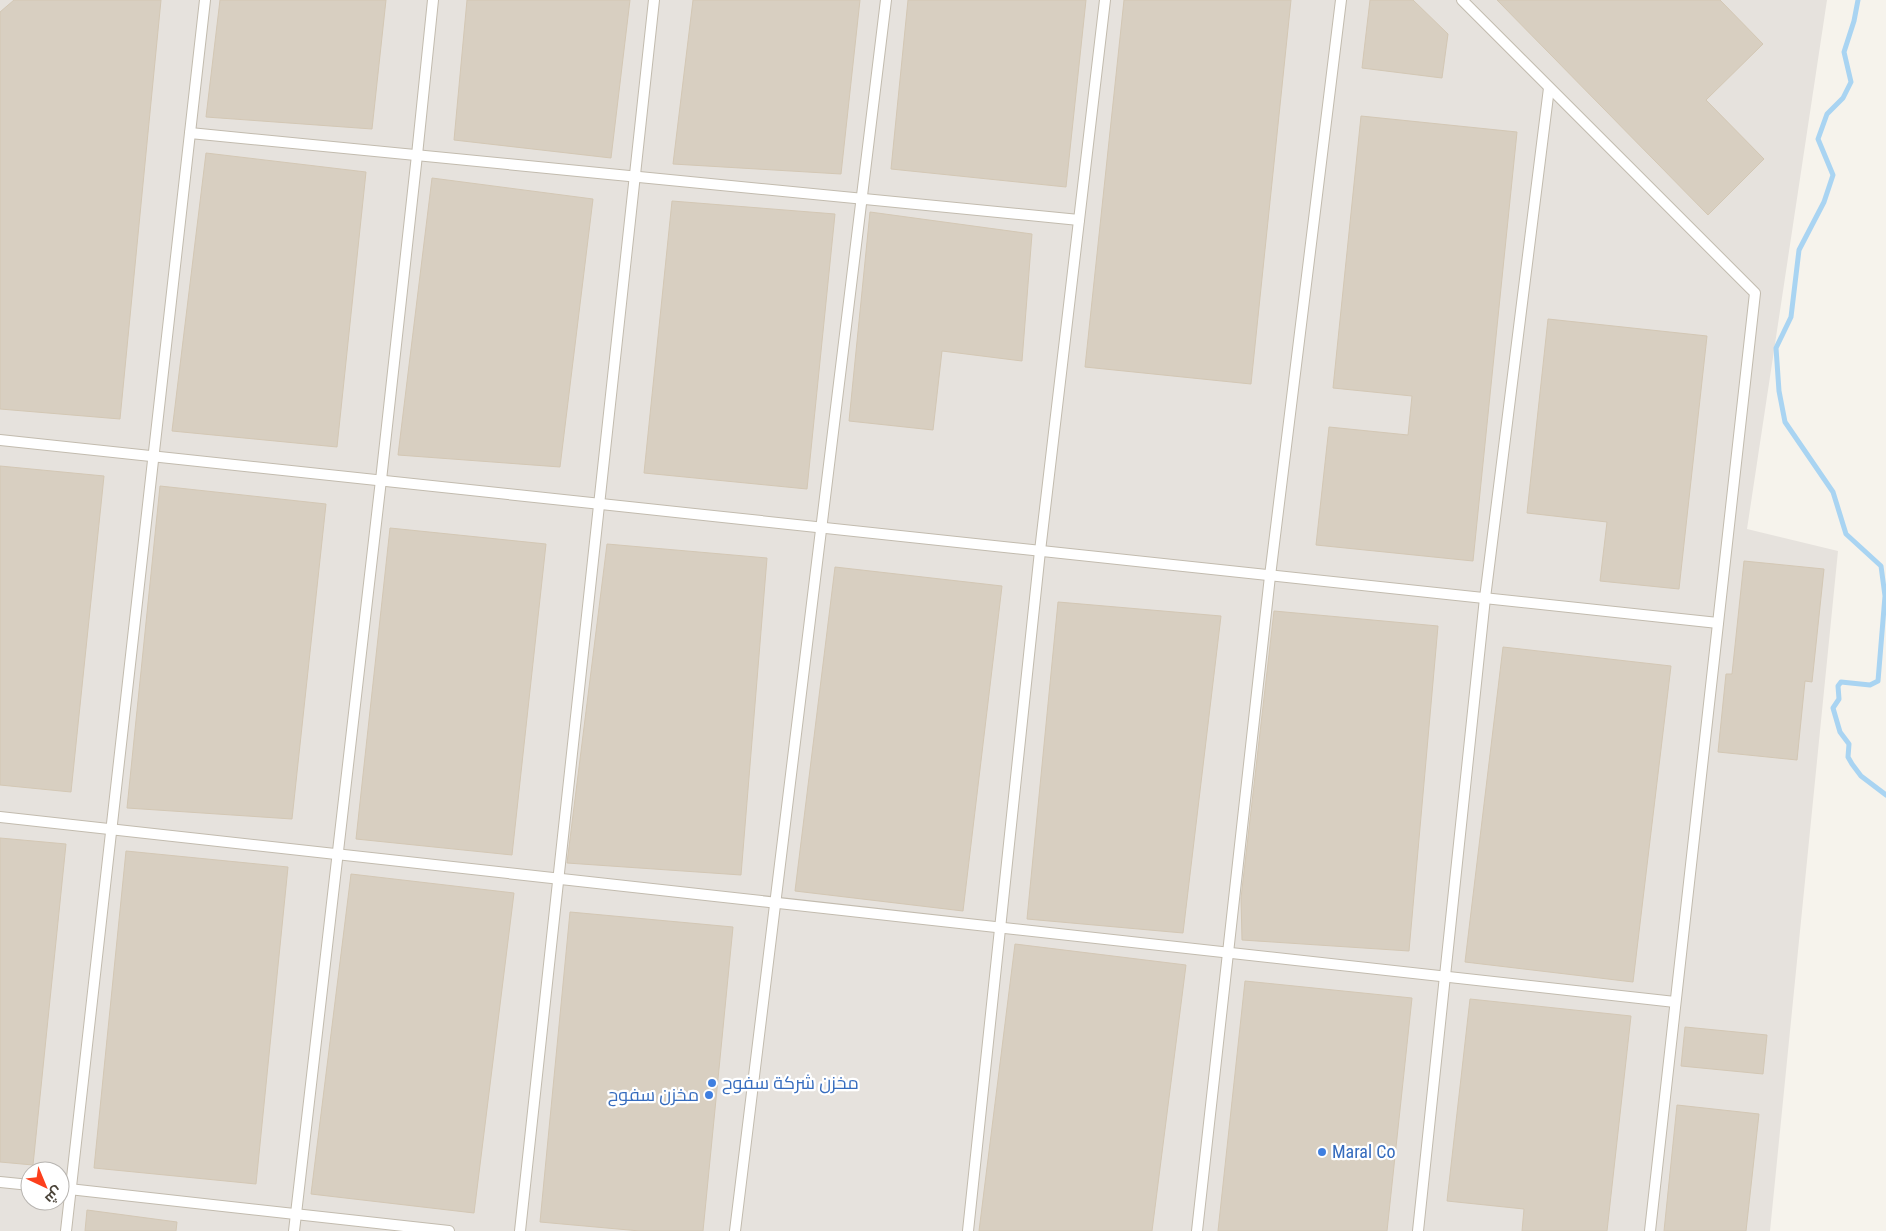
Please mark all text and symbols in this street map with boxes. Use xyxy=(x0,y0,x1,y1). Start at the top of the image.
place label: مخزن شركة سفوح xyxy=(722,1072,859,1095)
marker: مخزن شركة سفوح xyxy=(706,1077,718,1089)
place label: مخزن سفوح xyxy=(608,1084,699,1107)
marker: مخزن سفوح xyxy=(703,1089,715,1101)
place label: Maral Co xyxy=(1332,1141,1395,1162)
marker: Maral Co xyxy=(1316,1146,1328,1158)
north arrow xyxy=(20,1161,70,1211)
text: ش xyxy=(41,1183,66,1207)

